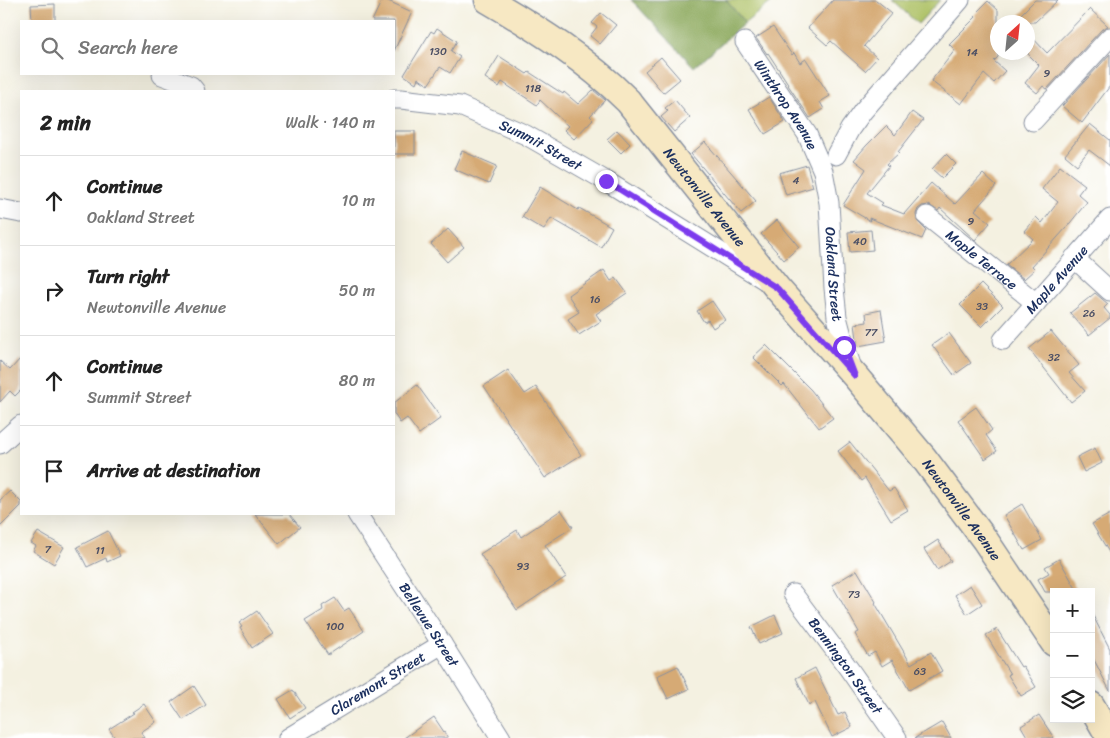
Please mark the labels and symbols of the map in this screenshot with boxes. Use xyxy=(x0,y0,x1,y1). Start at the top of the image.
north arrow xyxy=(990,15,1035,60)
house number: 130 xyxy=(429,42,447,61)
house number: 14 xyxy=(966,43,978,62)
street label: Winthrop Avenue xyxy=(747,54,824,154)
house number: 9 xyxy=(1044,64,1051,83)
house number: 118 xyxy=(525,79,541,98)
street label: Summit Street xyxy=(495,113,588,178)
street label: Newtonville Avenue xyxy=(656,142,752,253)
route end xyxy=(595,170,618,193)
house number: 4 xyxy=(793,171,800,190)
house number: 9 xyxy=(968,212,975,231)
street label: Maple Terrace xyxy=(940,223,1023,297)
street label: Oakland Street xyxy=(817,226,850,324)
house number: 40 xyxy=(853,232,867,251)
street label: Maple Avenue xyxy=(1019,239,1095,320)
house number: 16 xyxy=(590,290,600,309)
house number: 33 xyxy=(976,297,988,316)
house number: 26 xyxy=(1083,304,1095,323)
house number: 77 xyxy=(865,323,878,342)
route start xyxy=(833,336,856,359)
house number: 32 xyxy=(1048,348,1061,367)
street label: Newtonville Avenue xyxy=(915,453,1008,566)
house number: 7 xyxy=(45,540,52,559)
house number: 11 xyxy=(95,541,105,560)
house number: 93 xyxy=(517,557,529,576)
street label: Bellevue Street xyxy=(392,578,466,673)
house number: 73 xyxy=(848,585,860,604)
street label: Bennington Street xyxy=(802,612,890,721)
house number: 100 xyxy=(326,617,344,636)
street label: Claremont Street xyxy=(325,645,431,723)
house number: 63 xyxy=(914,662,926,681)

